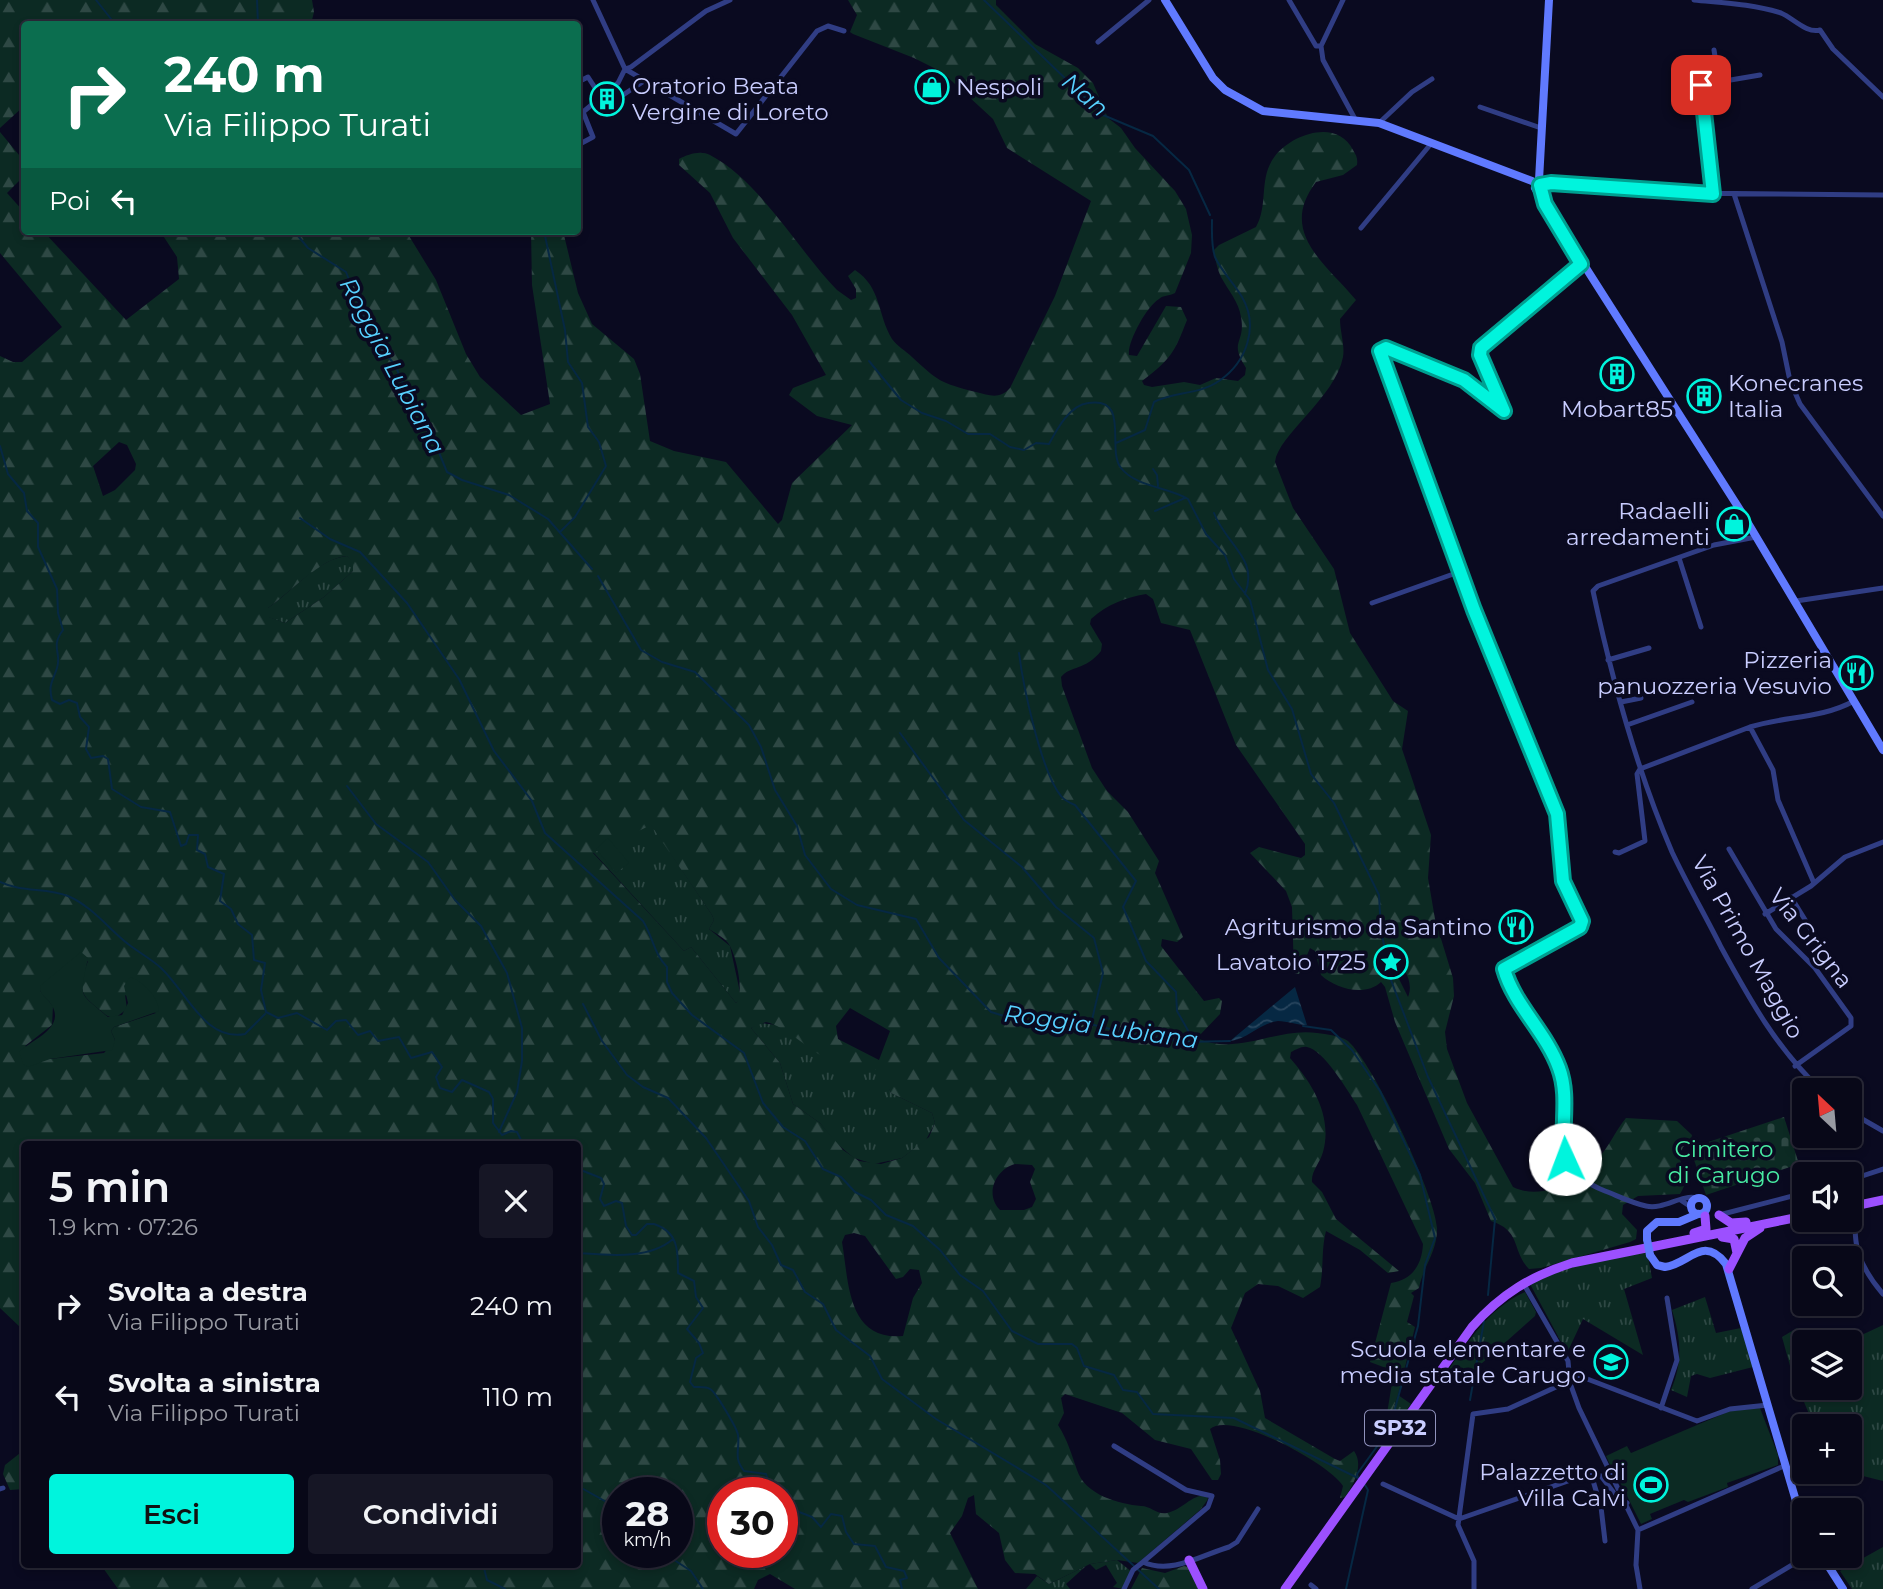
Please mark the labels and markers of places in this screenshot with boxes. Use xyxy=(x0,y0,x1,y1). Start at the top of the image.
pin xyxy=(1671,55,1731,115)
shop icon: Nespoli xyxy=(913,68,951,106)
place label: Oratorio Beata Vergine di Loreto xyxy=(632,72,829,126)
place label: Nespoli xyxy=(956,73,1042,101)
building icon: Oratorio Beata Vergine di Loreto xyxy=(588,80,626,118)
building icon: Mobart85 xyxy=(1598,355,1636,393)
place label: Konecranes Italia xyxy=(1728,369,1863,423)
building icon: Konecranes Italia xyxy=(1685,377,1723,415)
place label: Mobart85 xyxy=(1561,395,1673,423)
place label: Radaelli arredamenti xyxy=(1566,497,1710,551)
shop icon: Radaelli arredamenti xyxy=(1715,505,1753,543)
place label: Pizzeria panuozzeria Vesuvio xyxy=(1597,646,1832,700)
restaurant icon: Pizzeria panuozzeria Vesuvio xyxy=(1837,654,1875,692)
restaurant icon: Agriturismo da Santino xyxy=(1497,908,1535,946)
place label: Agriturismo da Santino xyxy=(1225,913,1492,941)
place icon: Lavatoio 1725 xyxy=(1372,943,1410,981)
place label: Lavatoio 1725 xyxy=(1216,948,1366,976)
place label: Scuola elementare e media statale Carugo xyxy=(1340,1335,1586,1389)
school or university icon: Scuola elementare e media statale Carugo xyxy=(1592,1343,1630,1381)
place label: Palazzetto di Villa Calvi xyxy=(1479,1458,1626,1512)
sports icon: Palazzetto di Villa Calvi xyxy=(1632,1466,1670,1504)

